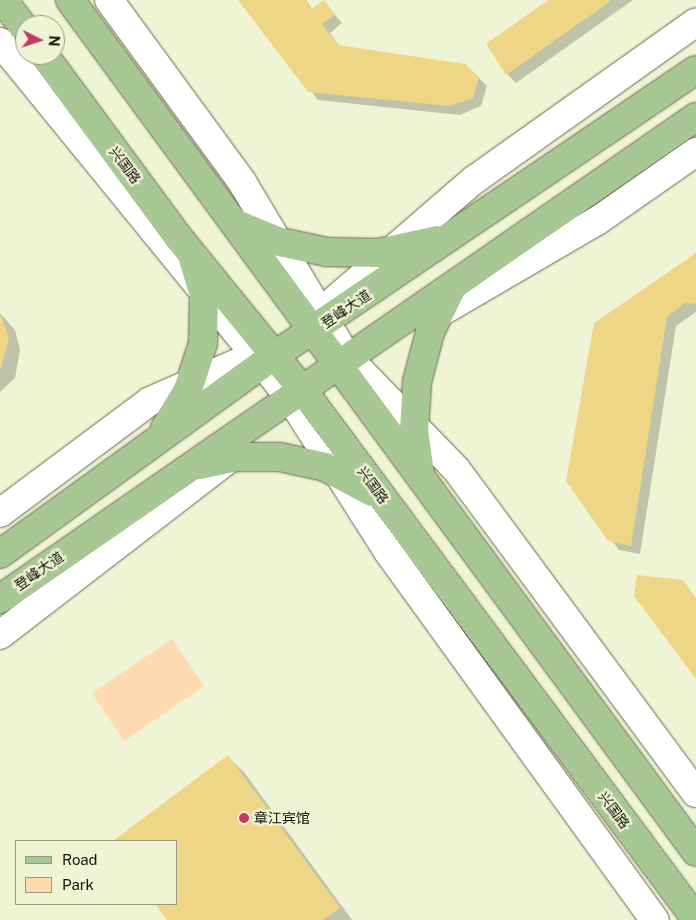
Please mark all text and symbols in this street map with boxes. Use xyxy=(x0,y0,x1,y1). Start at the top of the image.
north arrow xyxy=(15,15,65,65)
text: N xyxy=(46,35,62,47)
street label: 兴国路 xyxy=(106,143,144,187)
street label: 登峰大道 xyxy=(318,286,374,332)
street label: 兴国路 xyxy=(354,463,392,507)
street label: 登峰大道 xyxy=(11,548,67,594)
street label: 兴国路 xyxy=(595,788,633,832)
place label: 章江宾馆 xyxy=(254,810,310,826)
marker: 章江宾馆 xyxy=(238,812,250,824)
legend xyxy=(15,840,178,905)
text: Road xyxy=(62,851,98,868)
text: Park xyxy=(62,876,94,893)

